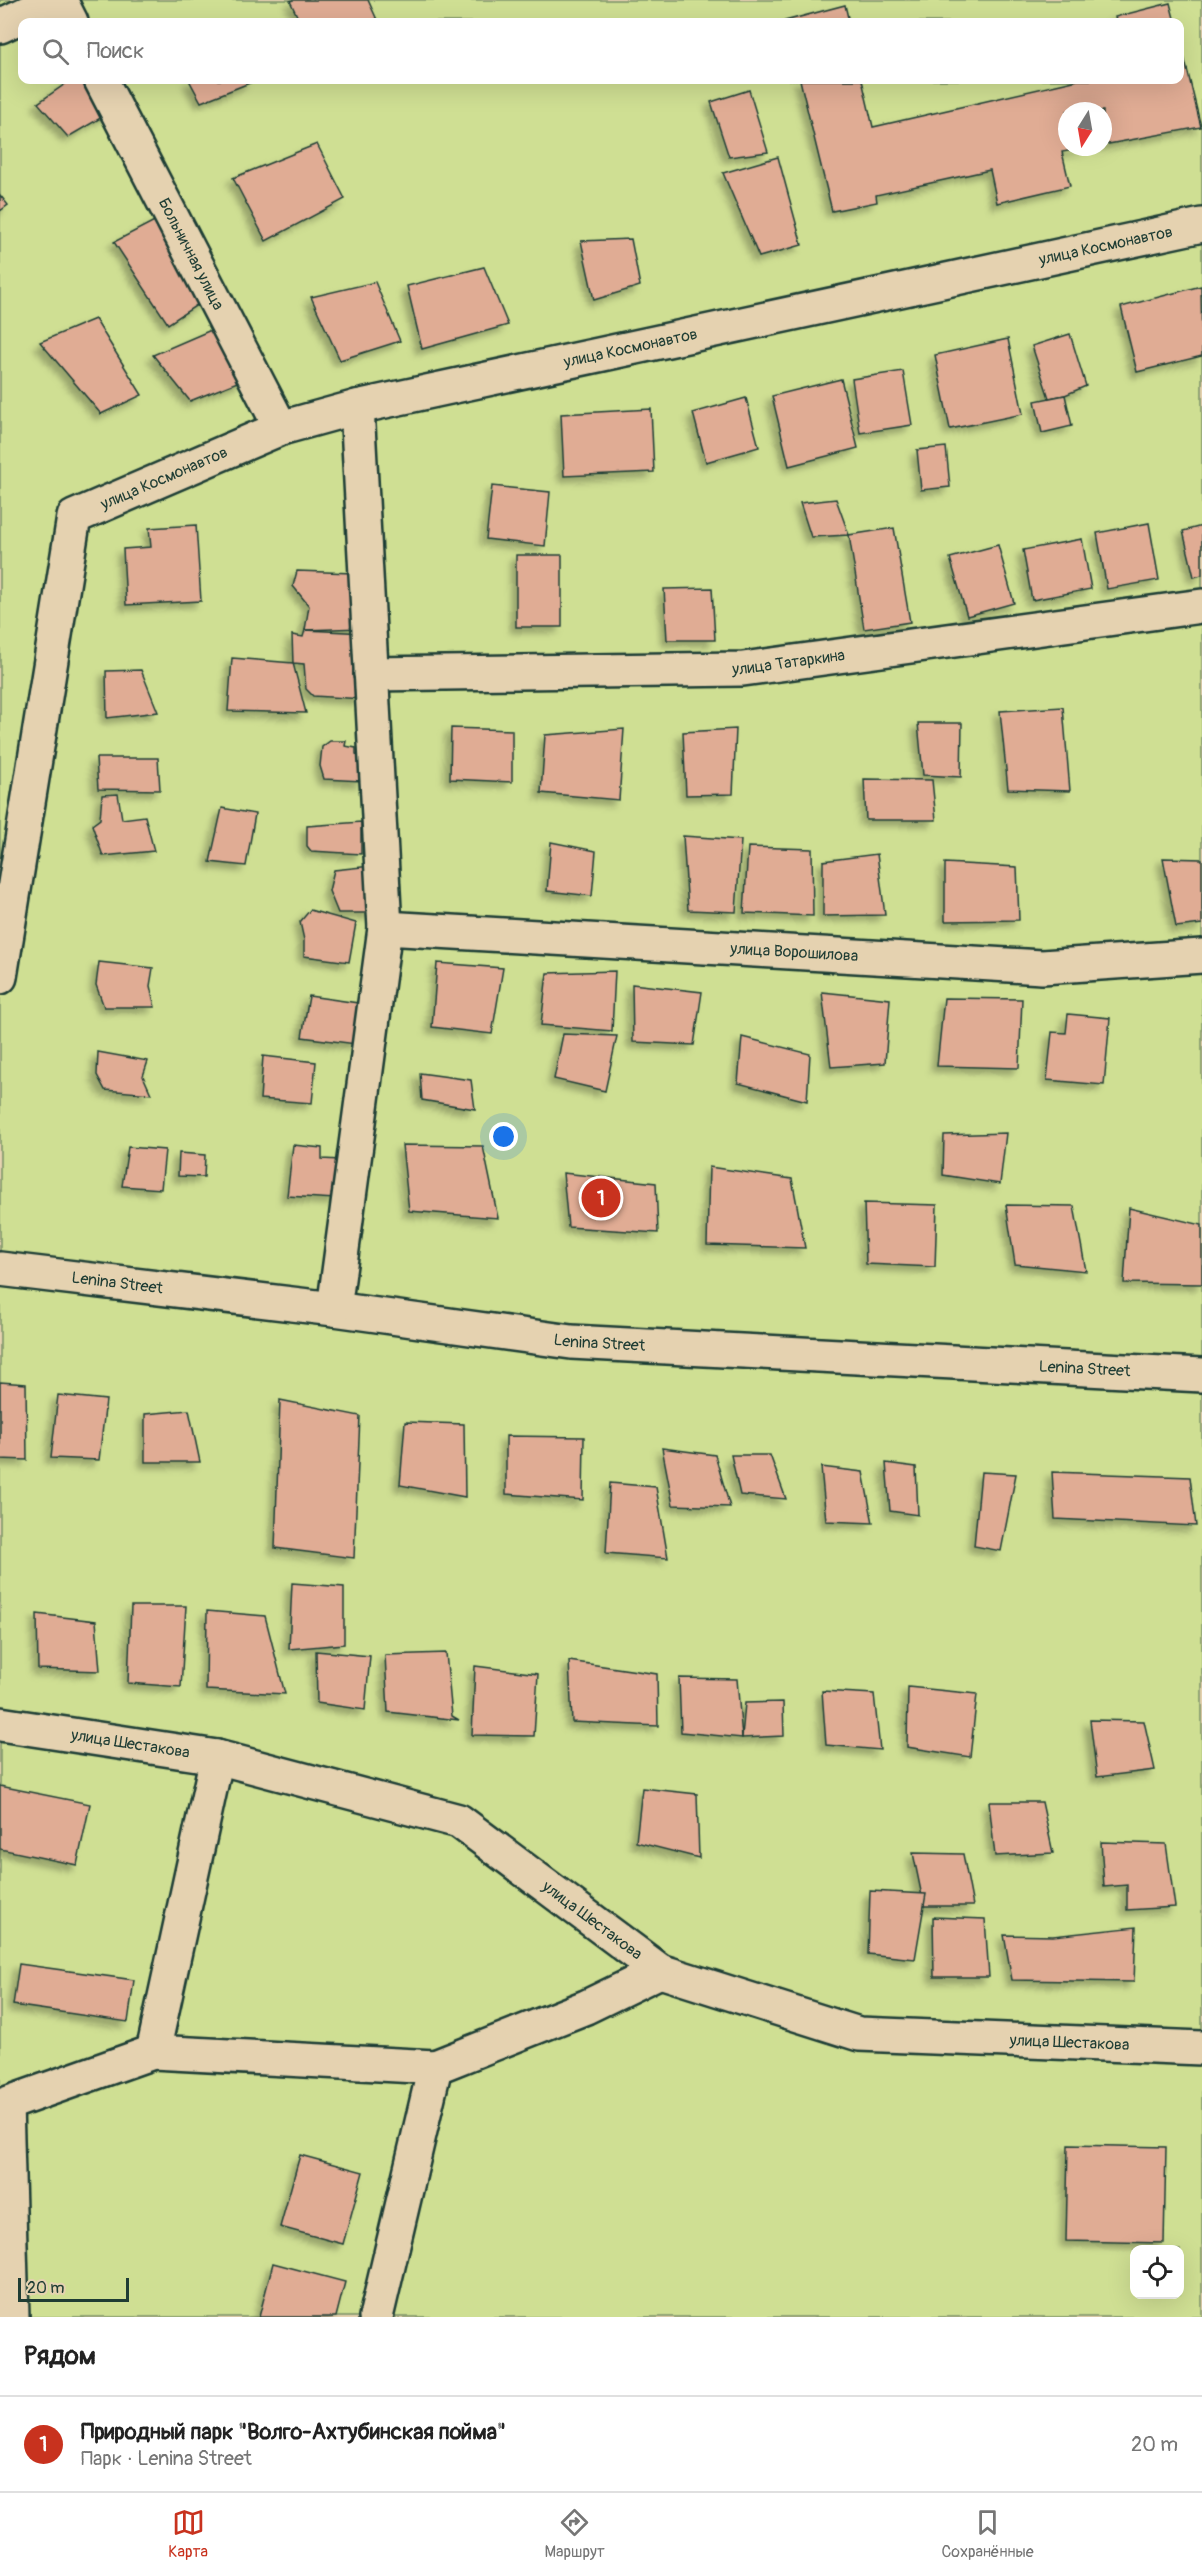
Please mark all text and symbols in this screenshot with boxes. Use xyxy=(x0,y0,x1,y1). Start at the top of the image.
search box xyxy=(18,18,1184,84)
icon: search xyxy=(39,35,72,68)
text: Поиск xyxy=(87,37,144,65)
north arrow xyxy=(1058,102,1112,156)
street label: Больничная улица xyxy=(154,195,228,314)
street label: улица Космонавтов xyxy=(1036,222,1174,270)
street label: улица Космонавтов xyxy=(561,324,699,372)
street label: улица Космонавтов xyxy=(97,442,231,515)
street label: улица Татаркина xyxy=(731,645,846,679)
street label: улица Ворошилова xyxy=(729,938,859,966)
your location xyxy=(489,1122,518,1151)
pin: 1 xyxy=(582,1176,620,1220)
street label: Lenina Street xyxy=(70,1268,164,1298)
street label: Lenina Street xyxy=(552,1330,646,1356)
street label: Lenina Street xyxy=(1038,1356,1132,1381)
street label: улица Шестакова xyxy=(69,1725,191,1763)
street label: улица Шестакова xyxy=(537,1876,646,1964)
street label: улица Шестакова xyxy=(1008,2030,1130,2055)
map controls xyxy=(1130,2245,1184,2299)
button: locate xyxy=(1130,2245,1184,2299)
scale bar xyxy=(18,2275,129,2302)
text: 20 m xyxy=(27,2278,65,2298)
text: Рядом xyxy=(24,2340,96,2372)
text: Природный парк "Волго-Ахтубинская пойма" xyxy=(81,2418,506,2446)
text: 1 xyxy=(40,2432,47,2457)
text: 20 m xyxy=(1131,2432,1178,2457)
text: Парк · Lenina Street xyxy=(81,2446,252,2471)
tab: Карта xyxy=(168,2506,208,2562)
tab: Маршрут xyxy=(545,2506,605,2562)
tab: Сохранённые xyxy=(941,2506,1034,2562)

